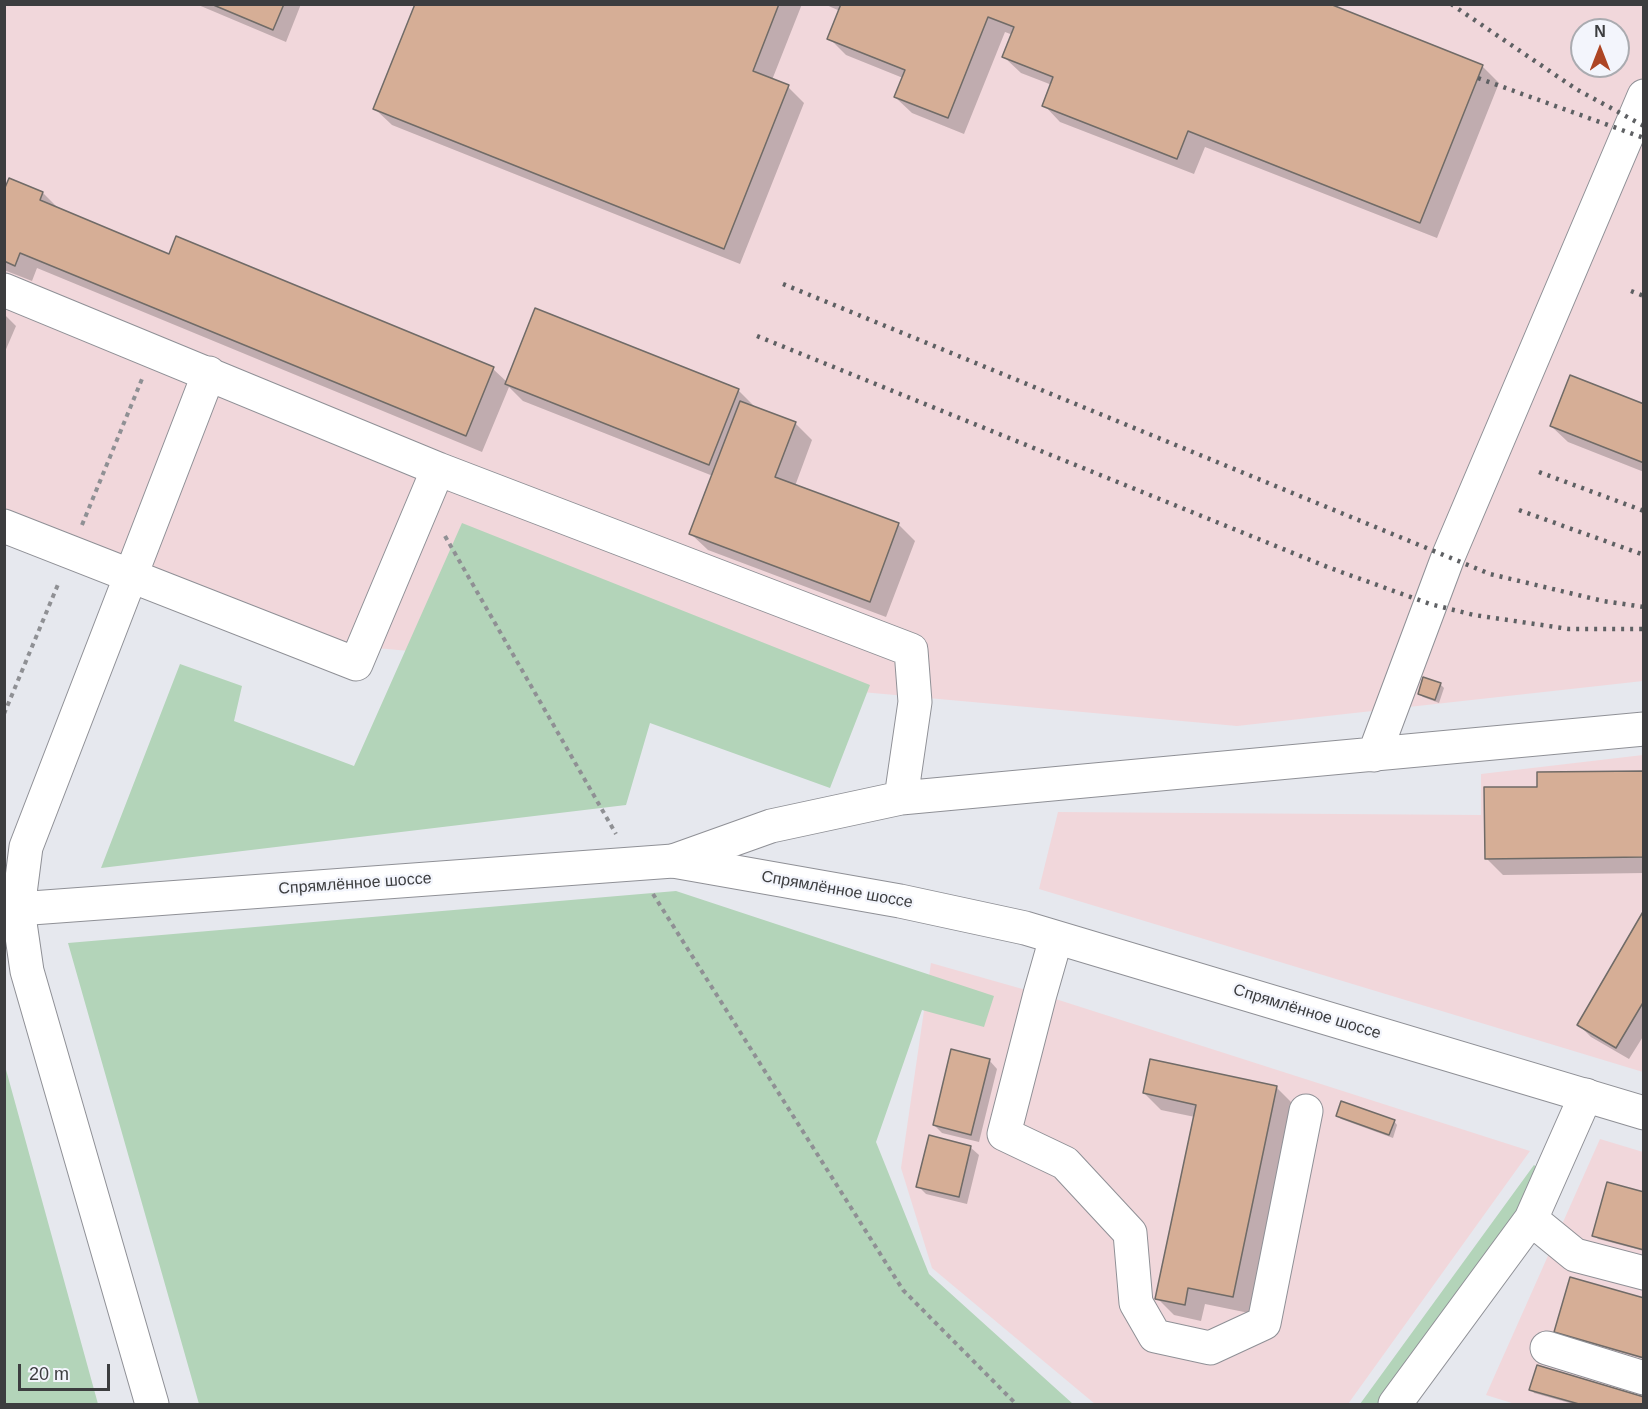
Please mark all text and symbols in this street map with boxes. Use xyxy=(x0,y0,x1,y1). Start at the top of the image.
north arrow xyxy=(1570,18,1630,78)
text: N xyxy=(1594,23,1606,40)
street label: Спрямлённое шоссе xyxy=(760,867,914,913)
street label: Спрямлённое шоссе xyxy=(278,869,432,899)
street label: Спрямлённое шоссе xyxy=(1231,980,1383,1044)
scale bar xyxy=(21,1352,112,1390)
text: 20 m xyxy=(29,1364,69,1384)

